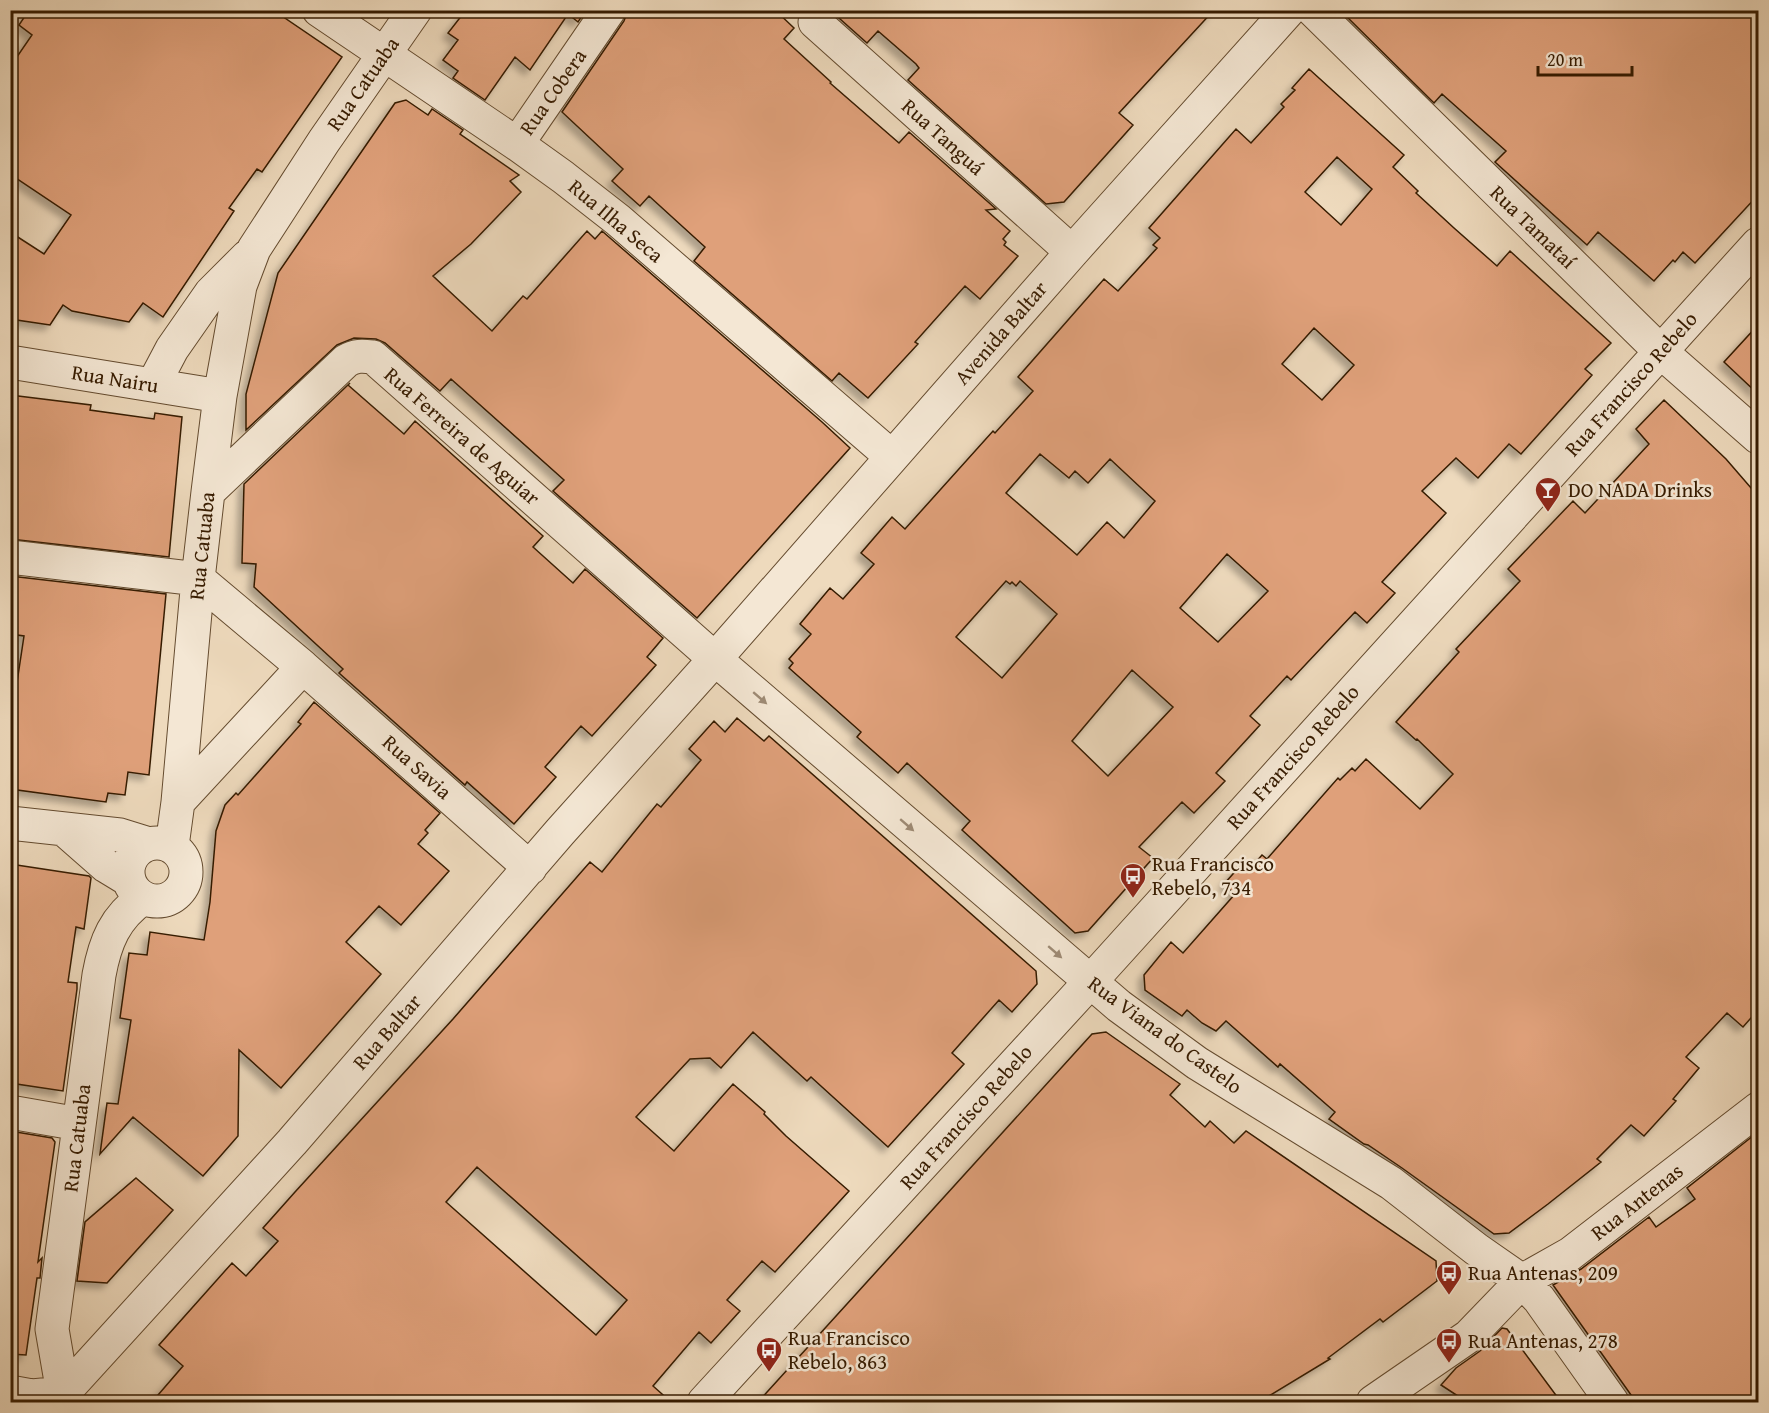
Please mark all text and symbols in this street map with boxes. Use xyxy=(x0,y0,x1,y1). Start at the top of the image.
street label: Rua Catuaba xyxy=(319,30,407,137)
scale bar xyxy=(1538,39,1632,77)
street label: Rua Cobera xyxy=(511,42,594,141)
text: 20 m xyxy=(1547,46,1583,73)
street label: Rua Tanguá xyxy=(895,91,992,182)
street label: Rua Ilha Seca xyxy=(562,171,671,270)
street label: Rua Tamataí xyxy=(1483,178,1584,276)
street label: Avenida Baltar xyxy=(947,274,1055,391)
street label: Rua Francisco Rebelo xyxy=(1557,304,1704,463)
street label: Rua Nairu xyxy=(69,356,161,401)
street label: Rua Ferreira de Aguiar xyxy=(378,359,547,512)
place label: DO NADA Drinks xyxy=(1568,474,1712,505)
bar icon: DO NADA Drinks xyxy=(1533,475,1563,513)
street label: Rua Catuaba xyxy=(180,490,223,602)
street label: Rua Francisco Rebelo xyxy=(1219,677,1366,836)
one-way arrow xyxy=(752,691,768,704)
street label: Rua Savia xyxy=(376,727,459,806)
one-way arrow xyxy=(899,818,914,831)
place label: Rua Francisco Rebelo, 734 xyxy=(1152,848,1274,903)
bus stop icon: Rua Francisco Rebelo, 734 xyxy=(1118,861,1148,899)
one-way arrow xyxy=(1047,945,1062,958)
street label: Rua Viana do Castelo xyxy=(1082,968,1249,1101)
street label: Rua Baltar xyxy=(345,987,429,1076)
street label: Rua Francisco Rebelo xyxy=(892,1037,1039,1196)
street label: Rua Catuaba xyxy=(54,1082,99,1194)
street label: Rua Antenas xyxy=(1584,1156,1690,1248)
place label: Rua Antenas, 209 xyxy=(1468,1257,1618,1288)
bus stop icon: Rua Antenas, 209 xyxy=(1434,1258,1464,1296)
place label: Rua Francisco Rebelo, 863 xyxy=(788,1322,910,1377)
place label: Rua Antenas, 278 xyxy=(1468,1325,1618,1356)
bus stop icon: Rua Antenas, 278 xyxy=(1434,1326,1464,1364)
bus stop icon: Rua Francisco Rebelo, 863 xyxy=(754,1335,784,1373)

